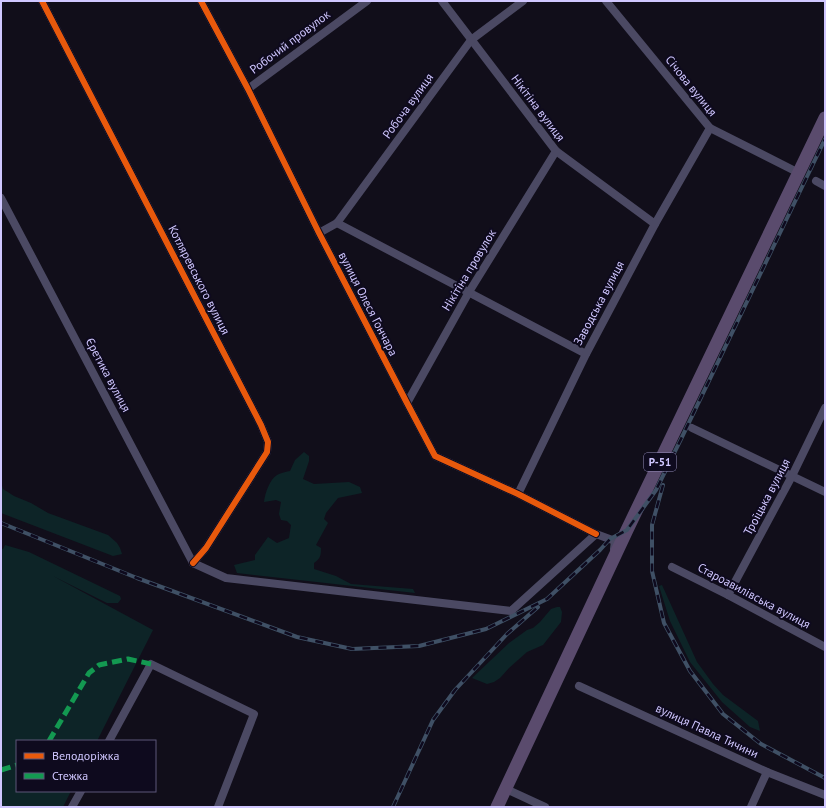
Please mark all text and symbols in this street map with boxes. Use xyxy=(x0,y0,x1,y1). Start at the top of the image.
street label: Робочий провулок xyxy=(247,6,333,77)
street label: Січова вулиця xyxy=(662,52,720,119)
street label: Робоча вулиця xyxy=(379,70,436,141)
street label: Нікітіна вулиця xyxy=(508,71,569,144)
street label: Котляревського вулиця xyxy=(165,223,234,337)
street label: Нікітіна провулок xyxy=(438,226,499,313)
street label: вулиця Олеся Гончара xyxy=(336,249,401,358)
street label: Заводська вулиця xyxy=(570,258,627,348)
street label: Єретика вулиця xyxy=(83,335,134,415)
road number: Р-51 xyxy=(644,453,676,471)
street label: Троїцька вулиця xyxy=(740,456,793,538)
street label: Староавилівська вулиця xyxy=(695,559,813,632)
street label: вулиця Павла Тичини xyxy=(654,700,761,761)
legend xyxy=(16,740,156,792)
text: Велодоріжка xyxy=(52,748,120,763)
text: Стежка xyxy=(52,768,88,783)

